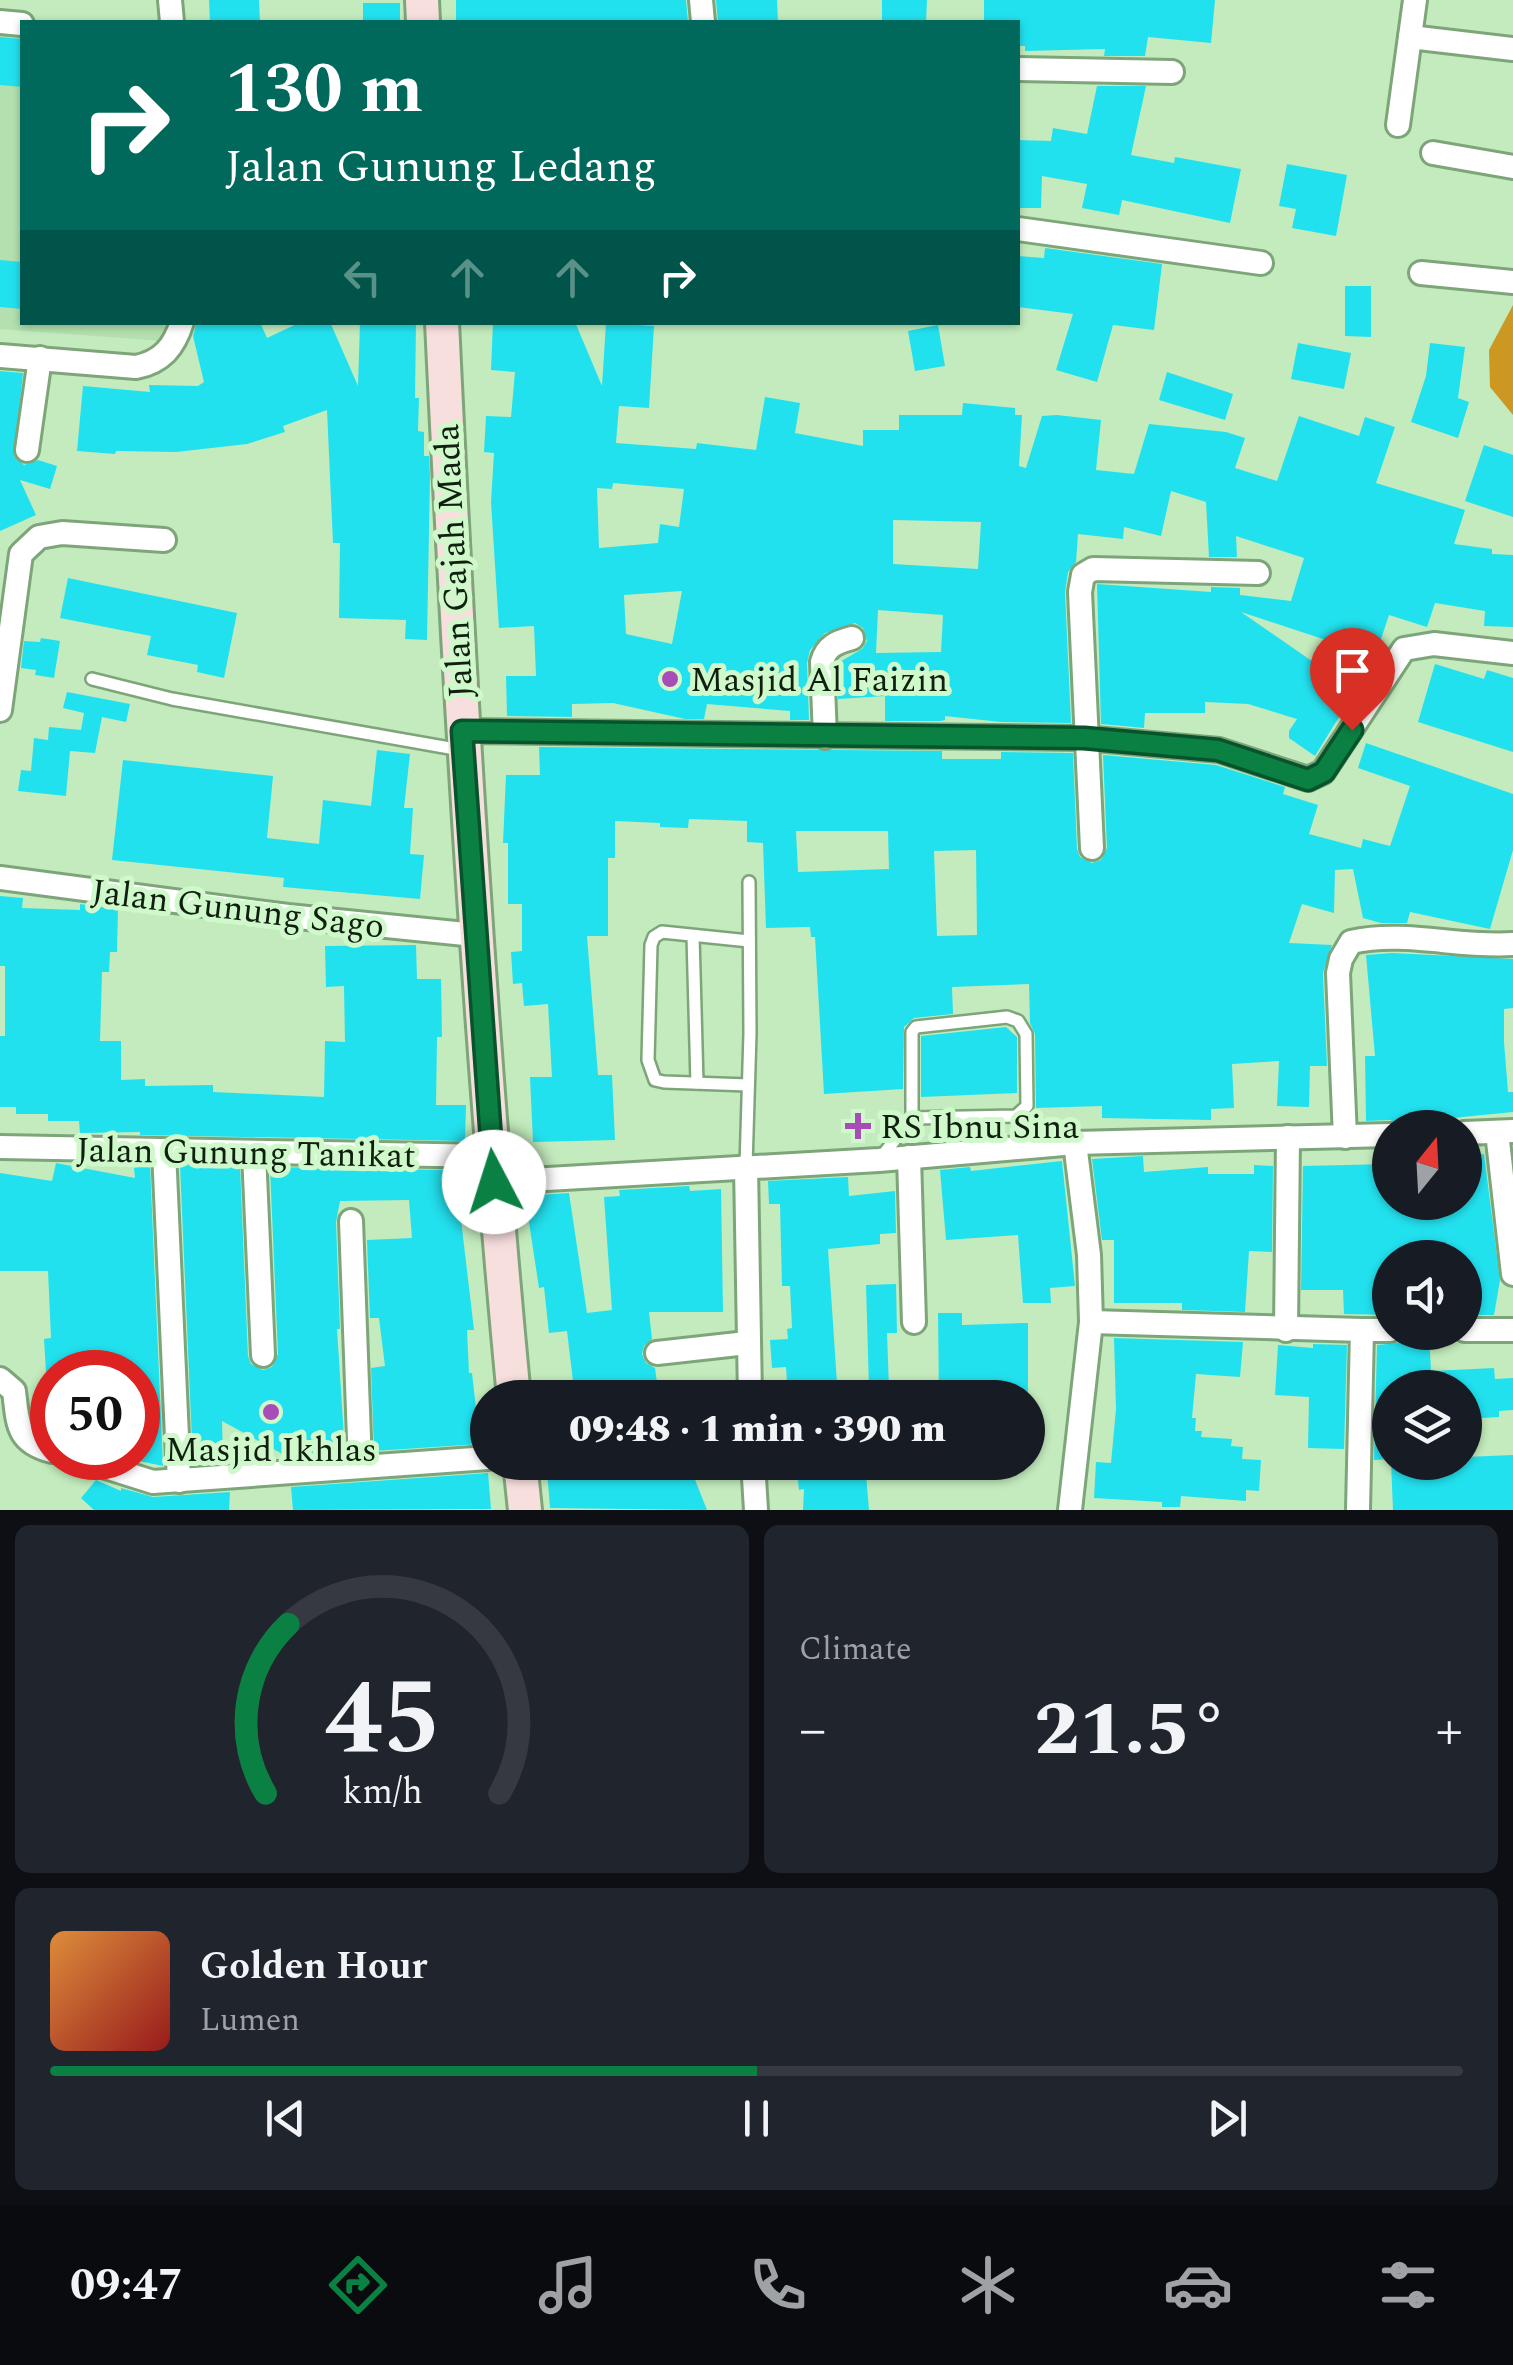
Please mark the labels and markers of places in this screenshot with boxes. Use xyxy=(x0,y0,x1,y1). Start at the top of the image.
pin xyxy=(1310,628,1395,731)
place label: Masjid Al Faizin xyxy=(690,654,948,707)
marker: Masjid Al Faizin xyxy=(659,668,681,690)
place label: RS Ibnu Sina xyxy=(880,1101,1079,1154)
marker: RS Ibnu Sina xyxy=(845,1113,871,1139)
marker: Masjid Ikhlas xyxy=(260,1401,282,1423)
place label: Masjid Ikhlas xyxy=(165,1424,377,1477)

